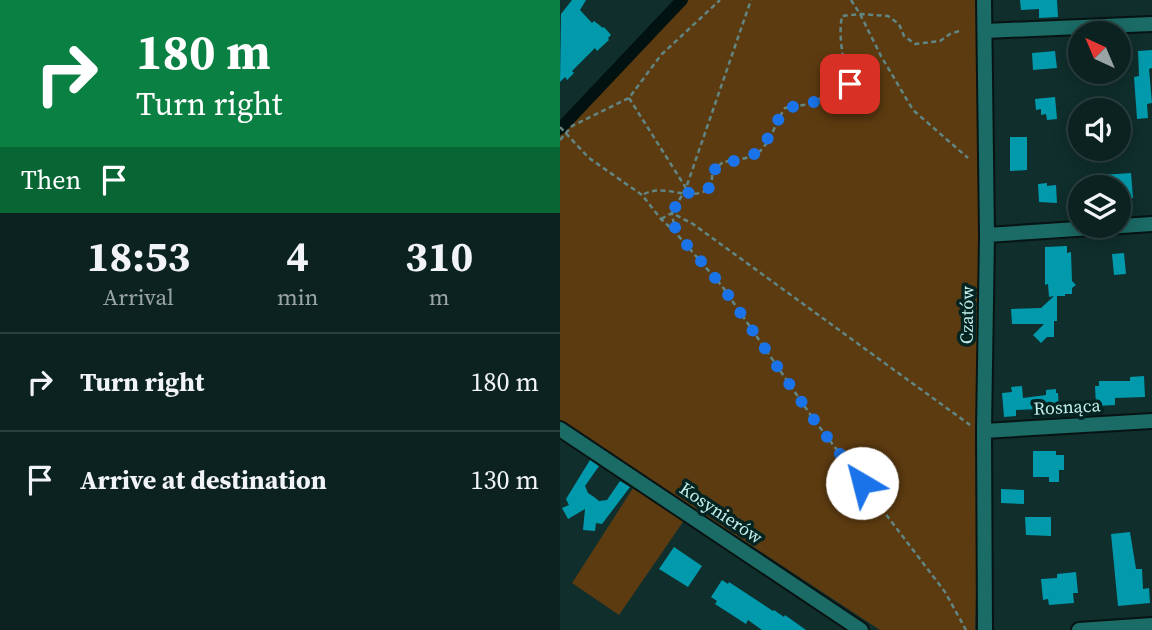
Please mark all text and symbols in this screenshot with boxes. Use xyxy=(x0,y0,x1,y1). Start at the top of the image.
text: 180 m xyxy=(136,18,271,85)
north arrow xyxy=(1068,21,1130,84)
map controls xyxy=(1068,21,1131,238)
icon: right xyxy=(21,28,112,119)
pin xyxy=(820,54,880,114)
icon: arrive xyxy=(831,65,869,103)
text: Turn right xyxy=(136,82,282,126)
button: sound xyxy=(1068,98,1131,161)
icon: arrive xyxy=(95,161,133,199)
text: Then xyxy=(21,162,81,198)
button: layers xyxy=(1068,175,1131,238)
text: 18:53 xyxy=(87,227,190,285)
text: 4 xyxy=(286,227,309,285)
text: 310 xyxy=(405,227,473,285)
text: Arrival xyxy=(103,281,174,313)
text: min xyxy=(277,281,318,313)
text: m xyxy=(429,281,450,313)
street label: Czatów xyxy=(953,285,980,344)
icon: right xyxy=(21,363,59,401)
text: Turn right xyxy=(80,364,204,400)
text: 180 m xyxy=(471,364,539,400)
street label: Rosnąca xyxy=(1033,392,1102,421)
position arrow xyxy=(825,446,899,520)
icon: arrive xyxy=(21,461,59,499)
text: Arrive at destination xyxy=(80,462,327,498)
text: 130 m xyxy=(471,462,539,498)
street label: Kosynierów xyxy=(675,476,768,550)

